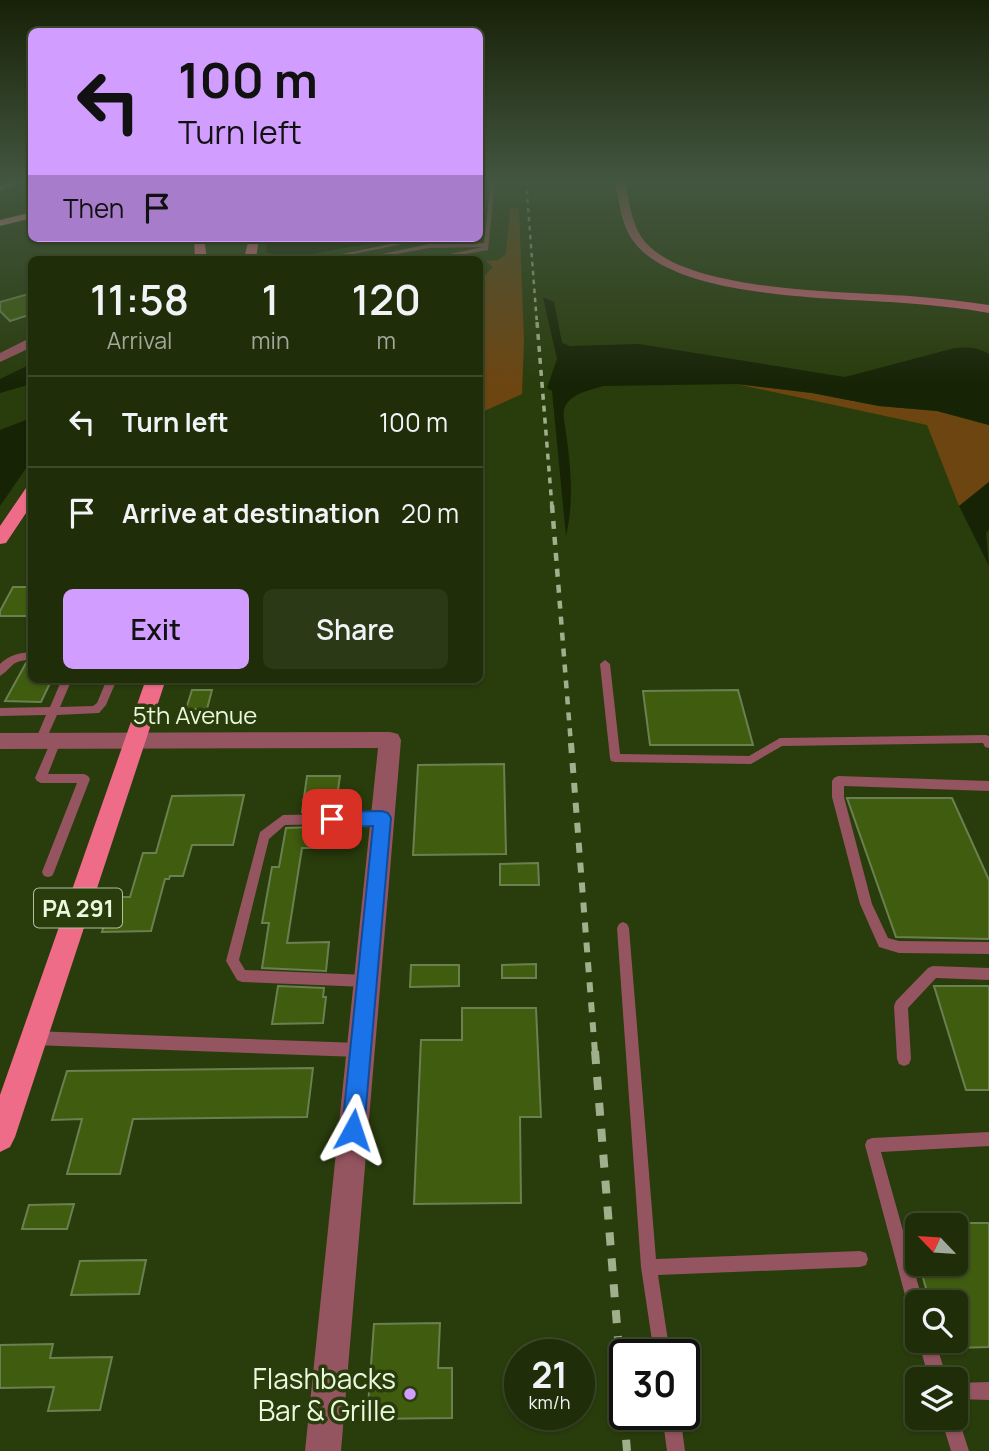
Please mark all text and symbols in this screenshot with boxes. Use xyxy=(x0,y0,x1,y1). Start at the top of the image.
text: 100 m xyxy=(178,46,318,113)
icon: left xyxy=(63,56,154,147)
text: Turn left xyxy=(178,110,302,154)
icon: arrive xyxy=(138,189,176,227)
text: Then xyxy=(63,190,124,226)
text: 11:58 xyxy=(90,270,189,328)
text: 1 xyxy=(261,270,279,328)
text: 120 xyxy=(352,270,421,328)
text: Arrival xyxy=(107,324,172,356)
text: min xyxy=(251,324,290,356)
text: m xyxy=(377,324,396,356)
icon: left xyxy=(63,403,101,441)
text: Turn left xyxy=(122,404,229,440)
text: 100 m xyxy=(379,404,448,440)
icon: arrive xyxy=(63,494,101,532)
text: Arrive at destination xyxy=(122,495,380,531)
text: 20 m xyxy=(401,495,459,531)
button: Exit xyxy=(63,589,249,669)
button: Share xyxy=(263,589,448,669)
street label: 5th Avenue xyxy=(133,698,257,731)
pin xyxy=(302,789,362,849)
icon: arrive xyxy=(313,800,351,838)
road number: PA 291 xyxy=(34,888,122,928)
position arrow xyxy=(316,1093,390,1167)
north arrow xyxy=(905,1213,968,1276)
map controls xyxy=(905,1213,968,1430)
button: search xyxy=(905,1290,968,1353)
speed limit sign: 30 xyxy=(609,1339,700,1430)
text: 21 xyxy=(531,1351,568,1399)
place label: Flashbacks Bar & Grille xyxy=(253,1359,396,1429)
button: layers xyxy=(905,1367,968,1430)
marker: Flashbacks Bar & Grille xyxy=(402,1386,418,1402)
text: km/h xyxy=(529,1390,570,1414)

